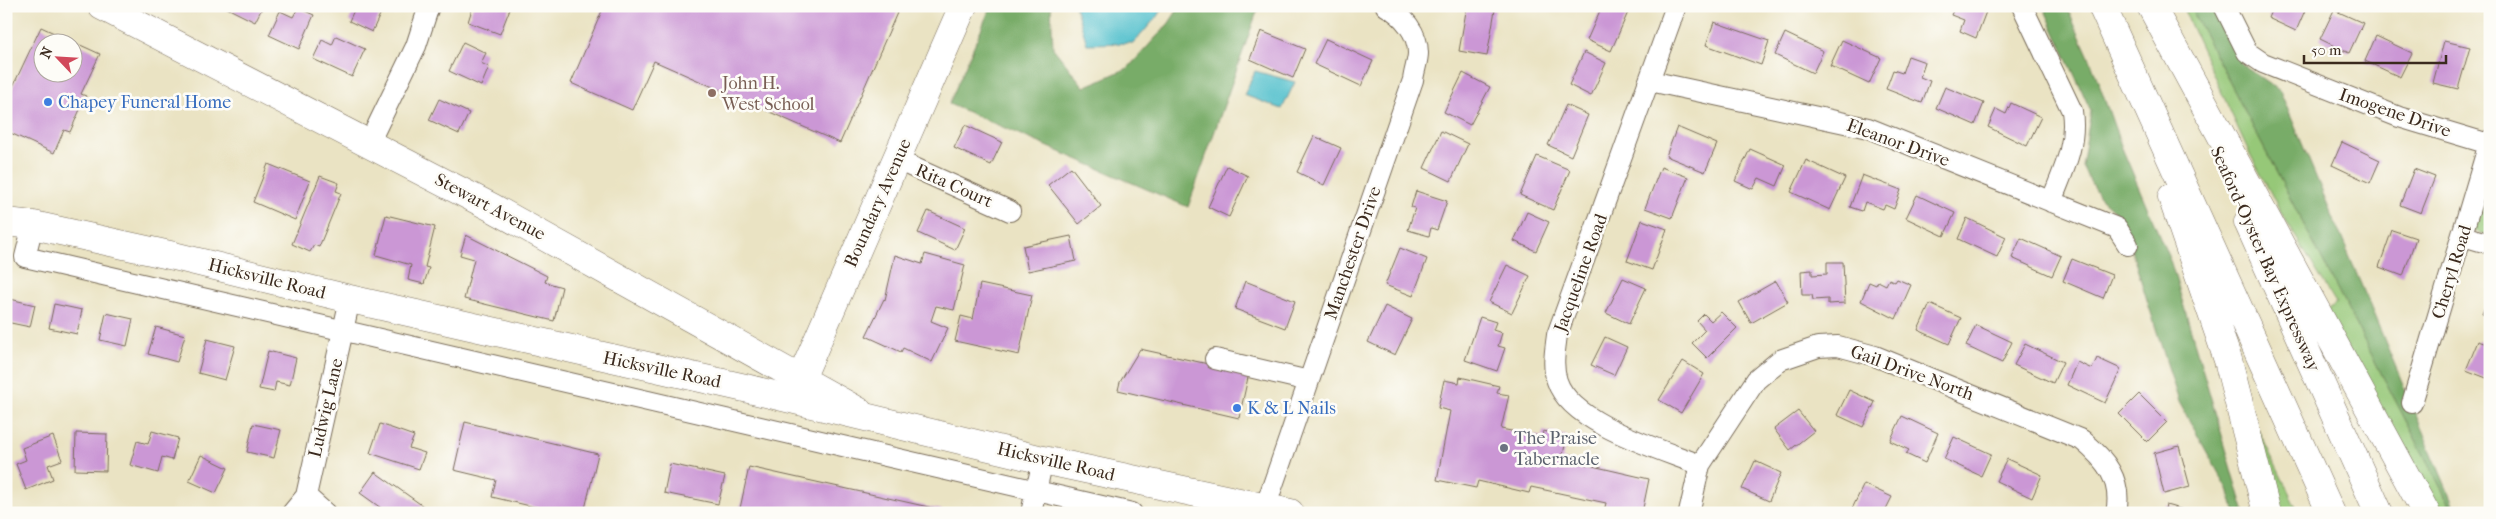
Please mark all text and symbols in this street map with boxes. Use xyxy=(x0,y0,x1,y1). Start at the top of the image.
north arrow xyxy=(32,32,82,82)
scale bar xyxy=(2304,32,2446,64)
text: 50 m xyxy=(2311,41,2342,59)
text: N xyxy=(37,44,57,61)
place label: John H. West School xyxy=(720,73,815,115)
street label: Imogene Drive xyxy=(2336,84,2454,142)
marker: John H. West School xyxy=(706,87,718,99)
place label: Chapey Funeral Home xyxy=(58,92,231,113)
marker: Chapey Funeral Home xyxy=(42,96,54,108)
street label: Eleanor Drive xyxy=(1844,115,1952,171)
street label: Boundary Avenue xyxy=(840,135,916,271)
street label: Seaford-Oyster Bay Expressway xyxy=(2206,143,2325,376)
street label: Rita Court xyxy=(912,160,996,213)
street label: Stewart Avenue xyxy=(431,169,549,245)
street label: Manchester Drive xyxy=(1320,184,1386,322)
street label: Jacqueline Road xyxy=(1549,211,1612,337)
street label: Cheryl Road xyxy=(2428,222,2476,322)
street label: Hicksville Road xyxy=(206,254,328,304)
street label: Gail Drive North xyxy=(1847,341,1977,405)
street label: Hicksville Road xyxy=(601,347,723,393)
street label: Ludwig Lane xyxy=(304,356,348,460)
place label: K & L Nails xyxy=(1247,398,1336,419)
marker: K & L Nails xyxy=(1231,402,1243,414)
place label: The Praise Tabernacle xyxy=(1514,428,1599,470)
street label: Hicksville Road xyxy=(995,438,1117,486)
marker: The Praise Tabernacle xyxy=(1498,442,1510,454)

